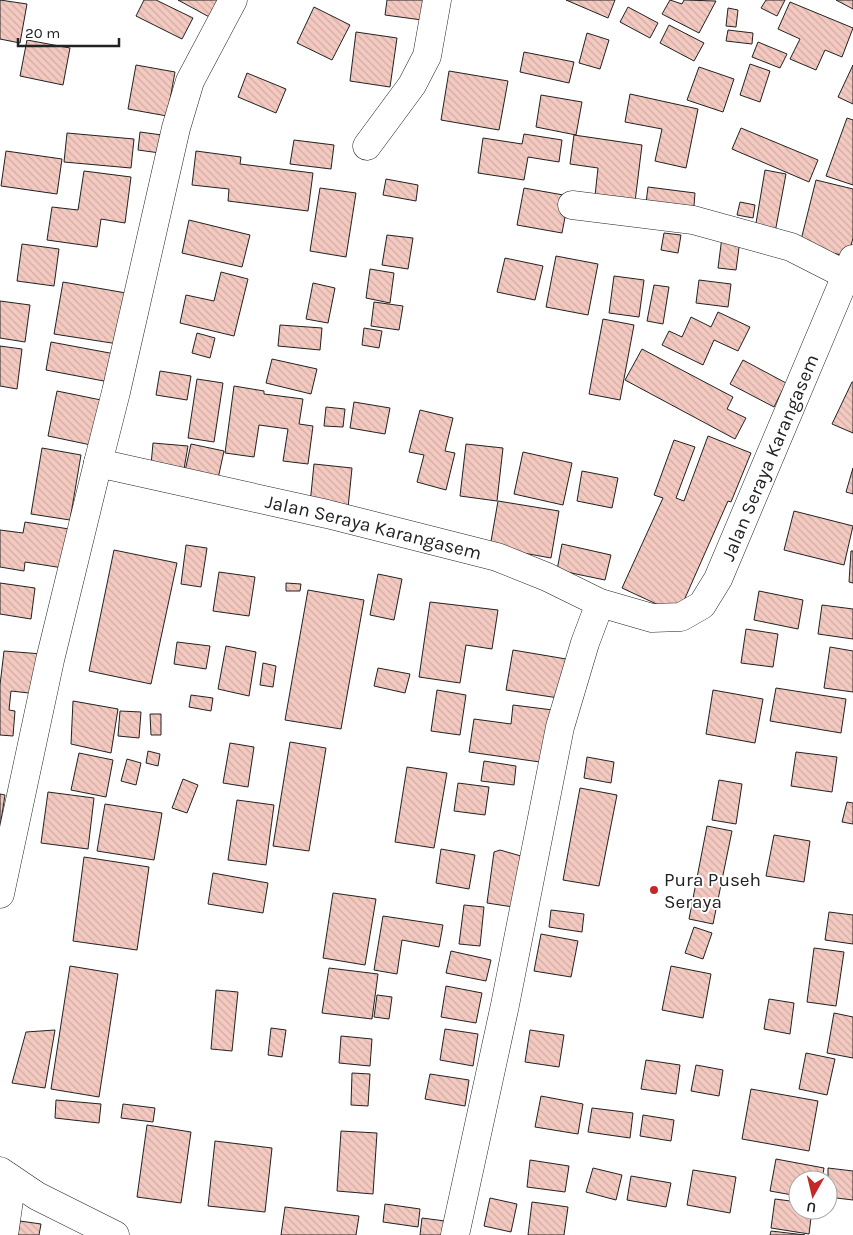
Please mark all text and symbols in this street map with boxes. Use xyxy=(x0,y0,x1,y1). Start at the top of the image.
scale bar xyxy=(18,15,119,47)
text: 20 m xyxy=(25,24,60,42)
street label: Jalan Seraya Karangasem xyxy=(717,351,824,564)
street label: Jalan Seraya Karangasem xyxy=(263,491,484,565)
place label: Pura Puseh Seraya xyxy=(664,869,761,913)
marker: Pura Puseh Seraya xyxy=(648,884,660,896)
north arrow xyxy=(788,1170,838,1220)
text: U xyxy=(805,1198,817,1216)

